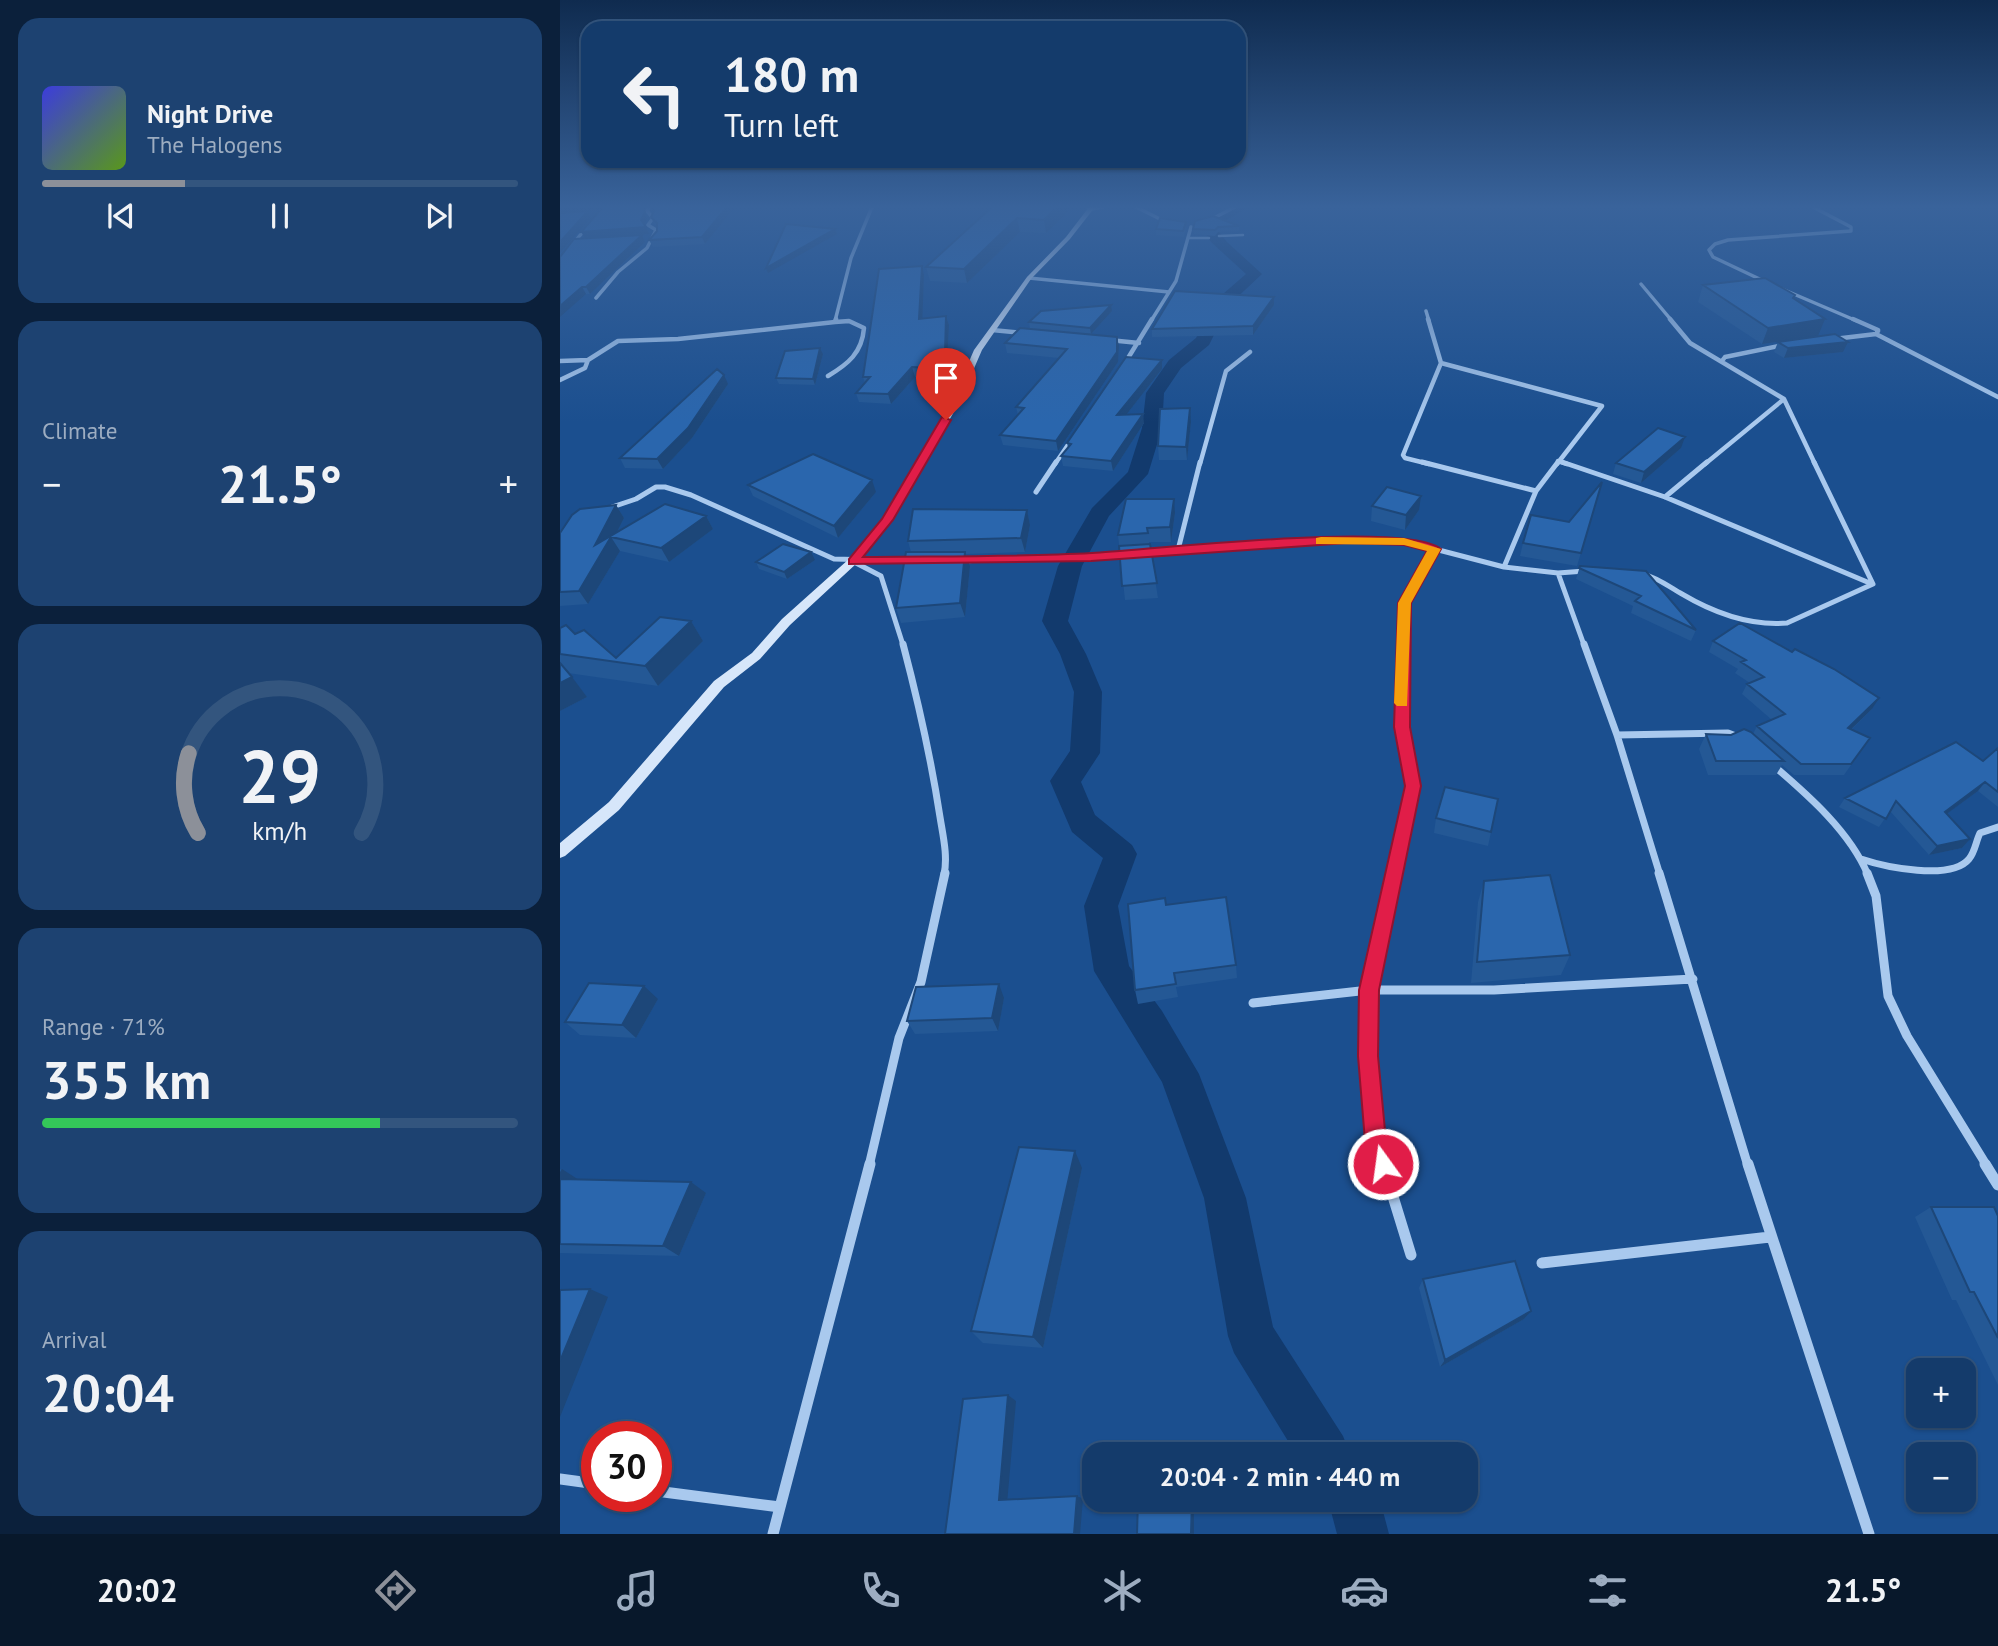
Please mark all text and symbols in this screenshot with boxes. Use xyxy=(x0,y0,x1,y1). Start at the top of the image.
text: 180 m xyxy=(724,42,859,106)
icon: left xyxy=(609,49,700,140)
text: Night Drive xyxy=(147,97,273,130)
text: Turn left xyxy=(724,104,839,146)
text: The Halogens xyxy=(147,130,282,159)
icon: previous xyxy=(102,197,140,235)
icon: pause xyxy=(261,197,299,235)
icon: next xyxy=(420,197,458,235)
pin xyxy=(916,348,976,420)
icon: arrive xyxy=(927,359,965,397)
text: Climate xyxy=(42,416,117,445)
text: 21.5° xyxy=(218,450,342,517)
text: − xyxy=(42,459,61,508)
text: + xyxy=(499,459,518,508)
text: 29 xyxy=(239,729,321,823)
text: km/h xyxy=(253,815,307,847)
text: Range · 71% xyxy=(42,1012,165,1041)
text: 355 km xyxy=(42,1046,211,1113)
position arrow xyxy=(1346,1127,1420,1201)
text: Arrival xyxy=(42,1325,106,1354)
map controls xyxy=(1906,1358,1976,1512)
button: + xyxy=(1906,1358,1976,1428)
text: 20:04 xyxy=(42,1359,174,1426)
speed limit sign: 30 xyxy=(581,1421,672,1512)
button: − xyxy=(1906,1442,1976,1512)
text: 20:04 · 2 min · 440 m xyxy=(1160,1460,1400,1493)
icon: directions xyxy=(371,1566,420,1615)
icon: music xyxy=(613,1566,662,1615)
icon: phone xyxy=(856,1566,905,1615)
icon: climate xyxy=(1098,1566,1147,1615)
icon: car xyxy=(1340,1566,1389,1615)
icon: filters xyxy=(1583,1566,1632,1615)
text: 20:02 xyxy=(97,1569,178,1611)
text: 21.5° xyxy=(1825,1569,1901,1611)

